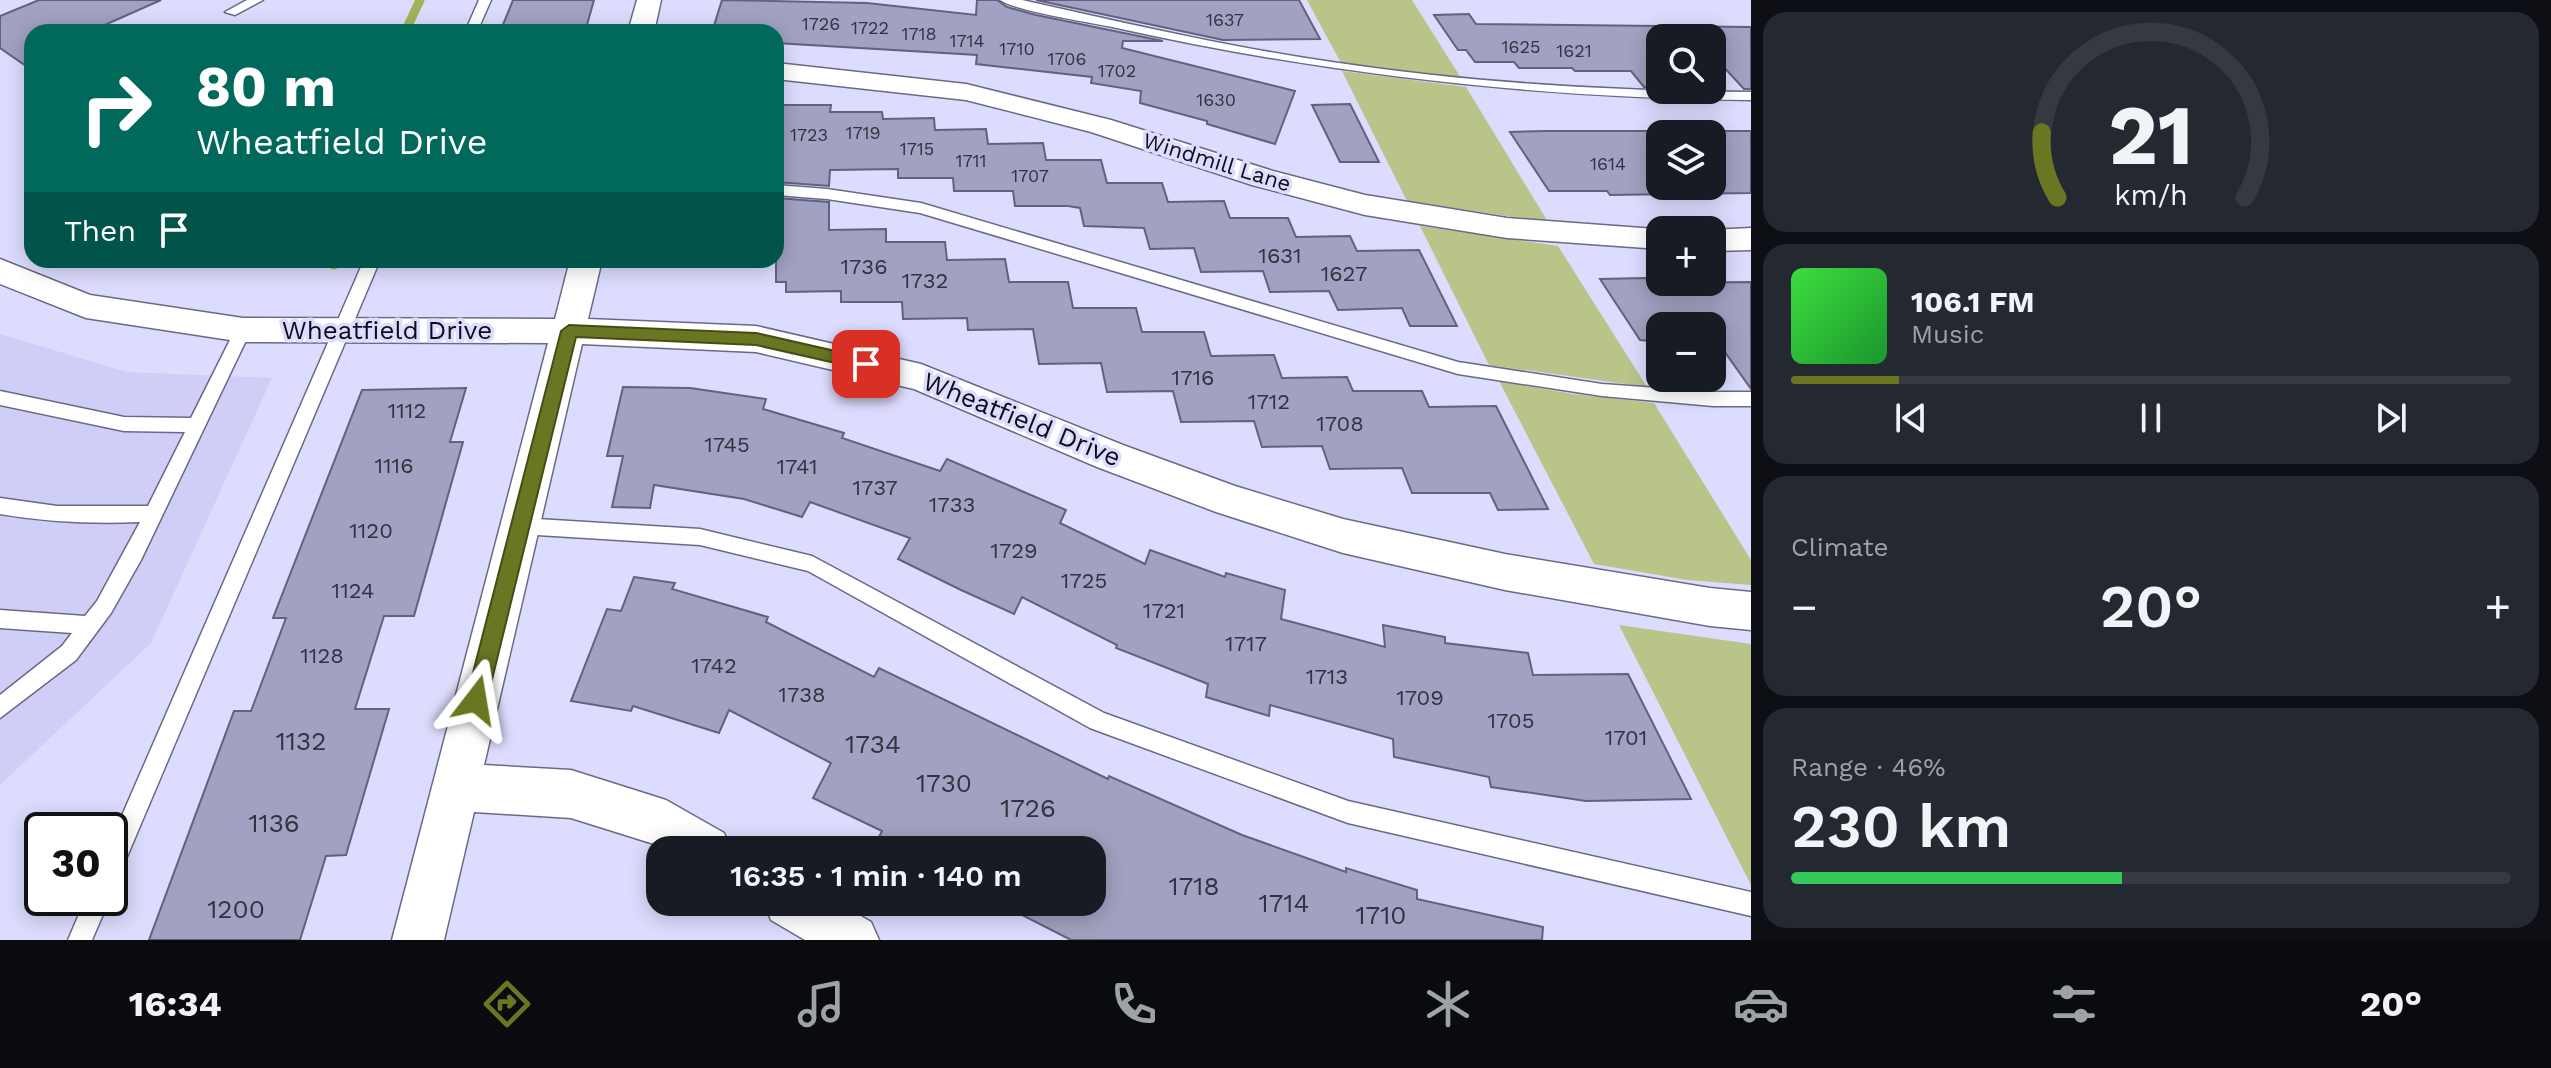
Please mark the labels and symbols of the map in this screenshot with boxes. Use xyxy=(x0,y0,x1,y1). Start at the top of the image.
house number: 1637 xyxy=(1206,9,1244,30)
house number: 1726 xyxy=(802,13,840,34)
house number: 1722 xyxy=(851,17,889,38)
house number: 1718 xyxy=(901,23,937,44)
house number: 1714 xyxy=(949,30,985,51)
house number: 1625 xyxy=(1502,36,1540,57)
house number: 1710 xyxy=(999,38,1035,59)
house number: 1621 xyxy=(1556,40,1592,61)
house number: 1706 xyxy=(1048,48,1086,69)
house number: 1702 xyxy=(1098,60,1136,81)
house number: 1630 xyxy=(1196,89,1236,110)
house number: 1719 xyxy=(845,122,881,143)
house number: 1723 xyxy=(790,124,828,145)
street label: Windmill Lane xyxy=(1140,128,1294,196)
house number: 1715 xyxy=(900,138,934,159)
house number: 1711 xyxy=(955,150,987,171)
house number: 1614 xyxy=(1590,153,1626,174)
house number: 1707 xyxy=(1011,165,1049,186)
house number: 1631 xyxy=(1258,243,1302,268)
house number: 1736 xyxy=(840,254,888,279)
house number: 1627 xyxy=(1321,261,1367,286)
house number: 1732 xyxy=(902,268,948,293)
street label: Wheatfield Drive xyxy=(282,315,492,345)
pin xyxy=(832,330,900,398)
house number: 1716 xyxy=(1172,365,1214,390)
street label: Wheatfield Drive xyxy=(919,366,1125,472)
house number: 1712 xyxy=(1248,389,1290,414)
house number: 1112 xyxy=(388,398,426,423)
house number: 1708 xyxy=(1316,411,1364,436)
house number: 1745 xyxy=(704,432,750,457)
house number: 1116 xyxy=(374,453,414,478)
house number: 1741 xyxy=(776,454,818,479)
house number: 1737 xyxy=(852,475,898,500)
house number: 1733 xyxy=(929,492,975,517)
house number: 1120 xyxy=(349,518,393,543)
house number: 1729 xyxy=(990,538,1038,563)
house number: 1725 xyxy=(1061,568,1107,593)
house number: 1124 xyxy=(332,578,374,603)
house number: 1721 xyxy=(1143,598,1185,623)
house number: 1717 xyxy=(1225,631,1267,656)
house number: 1128 xyxy=(300,643,344,668)
house number: 1742 xyxy=(691,653,737,678)
position arrow xyxy=(434,658,518,742)
house number: 1713 xyxy=(1306,664,1348,689)
house number: 1738 xyxy=(778,682,826,707)
house number: 1709 xyxy=(1396,685,1444,710)
house number: 1705 xyxy=(1488,708,1534,733)
house number: 1701 xyxy=(1605,725,1647,750)
house number: 1132 xyxy=(276,726,326,756)
house number: 1734 xyxy=(845,729,901,759)
house number: 1730 xyxy=(916,768,972,798)
house number: 1726 xyxy=(1000,793,1056,823)
house number: 1136 xyxy=(248,808,300,838)
speed limit sign: 30 xyxy=(24,812,128,916)
house number: 1718 xyxy=(1169,871,1219,901)
house number: 1714 xyxy=(1259,888,1309,918)
house number: 1200 xyxy=(207,894,265,924)
house number: 1710 xyxy=(1355,900,1407,930)

